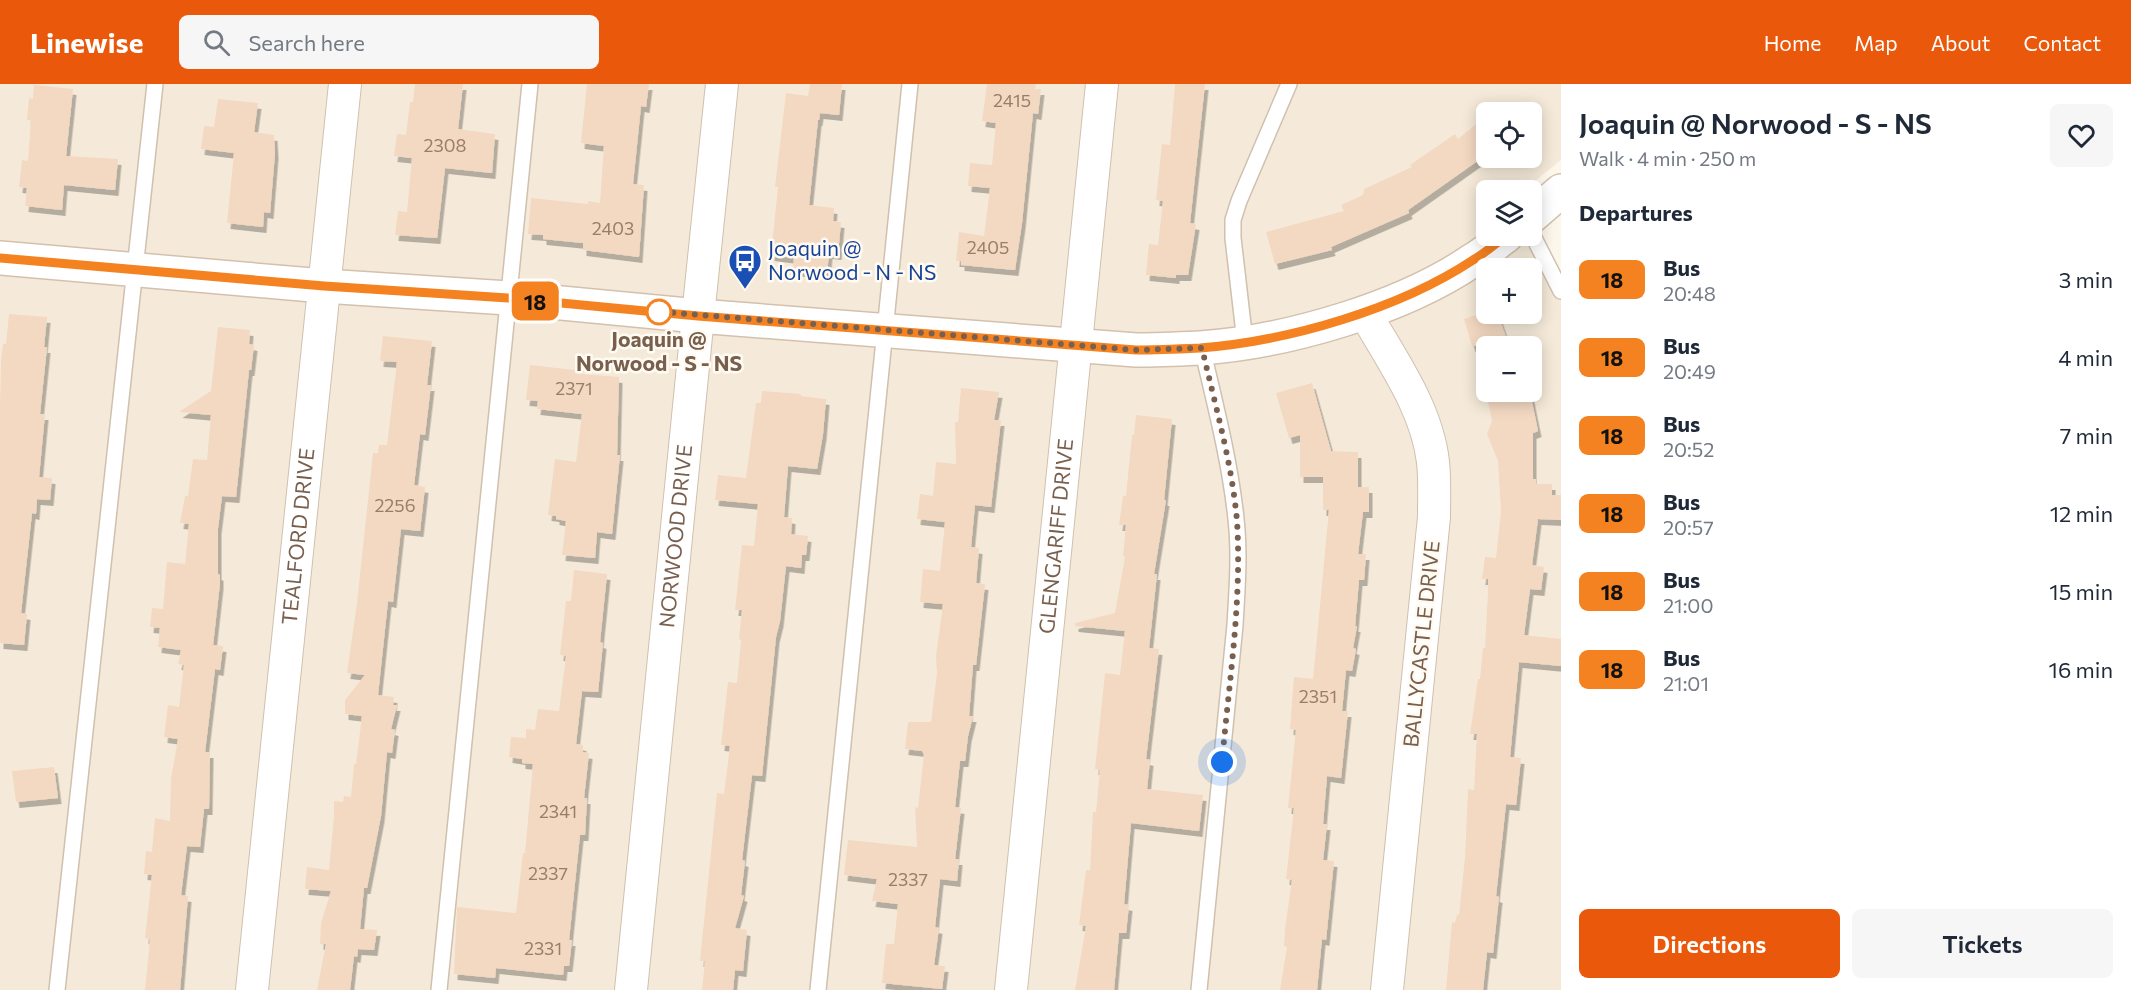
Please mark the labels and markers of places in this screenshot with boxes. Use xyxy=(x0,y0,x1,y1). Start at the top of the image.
place label: Joaquin @ Norwood - N - NS xyxy=(768,235,936,284)
bus stop icon: Joaquin @ Norwood - N - NS xyxy=(727,243,763,290)
marker: Joaquin @ Norwood - S - NS xyxy=(646,299,672,325)
place label: Joaquin @ Norwood - S - NS xyxy=(576,326,742,375)

